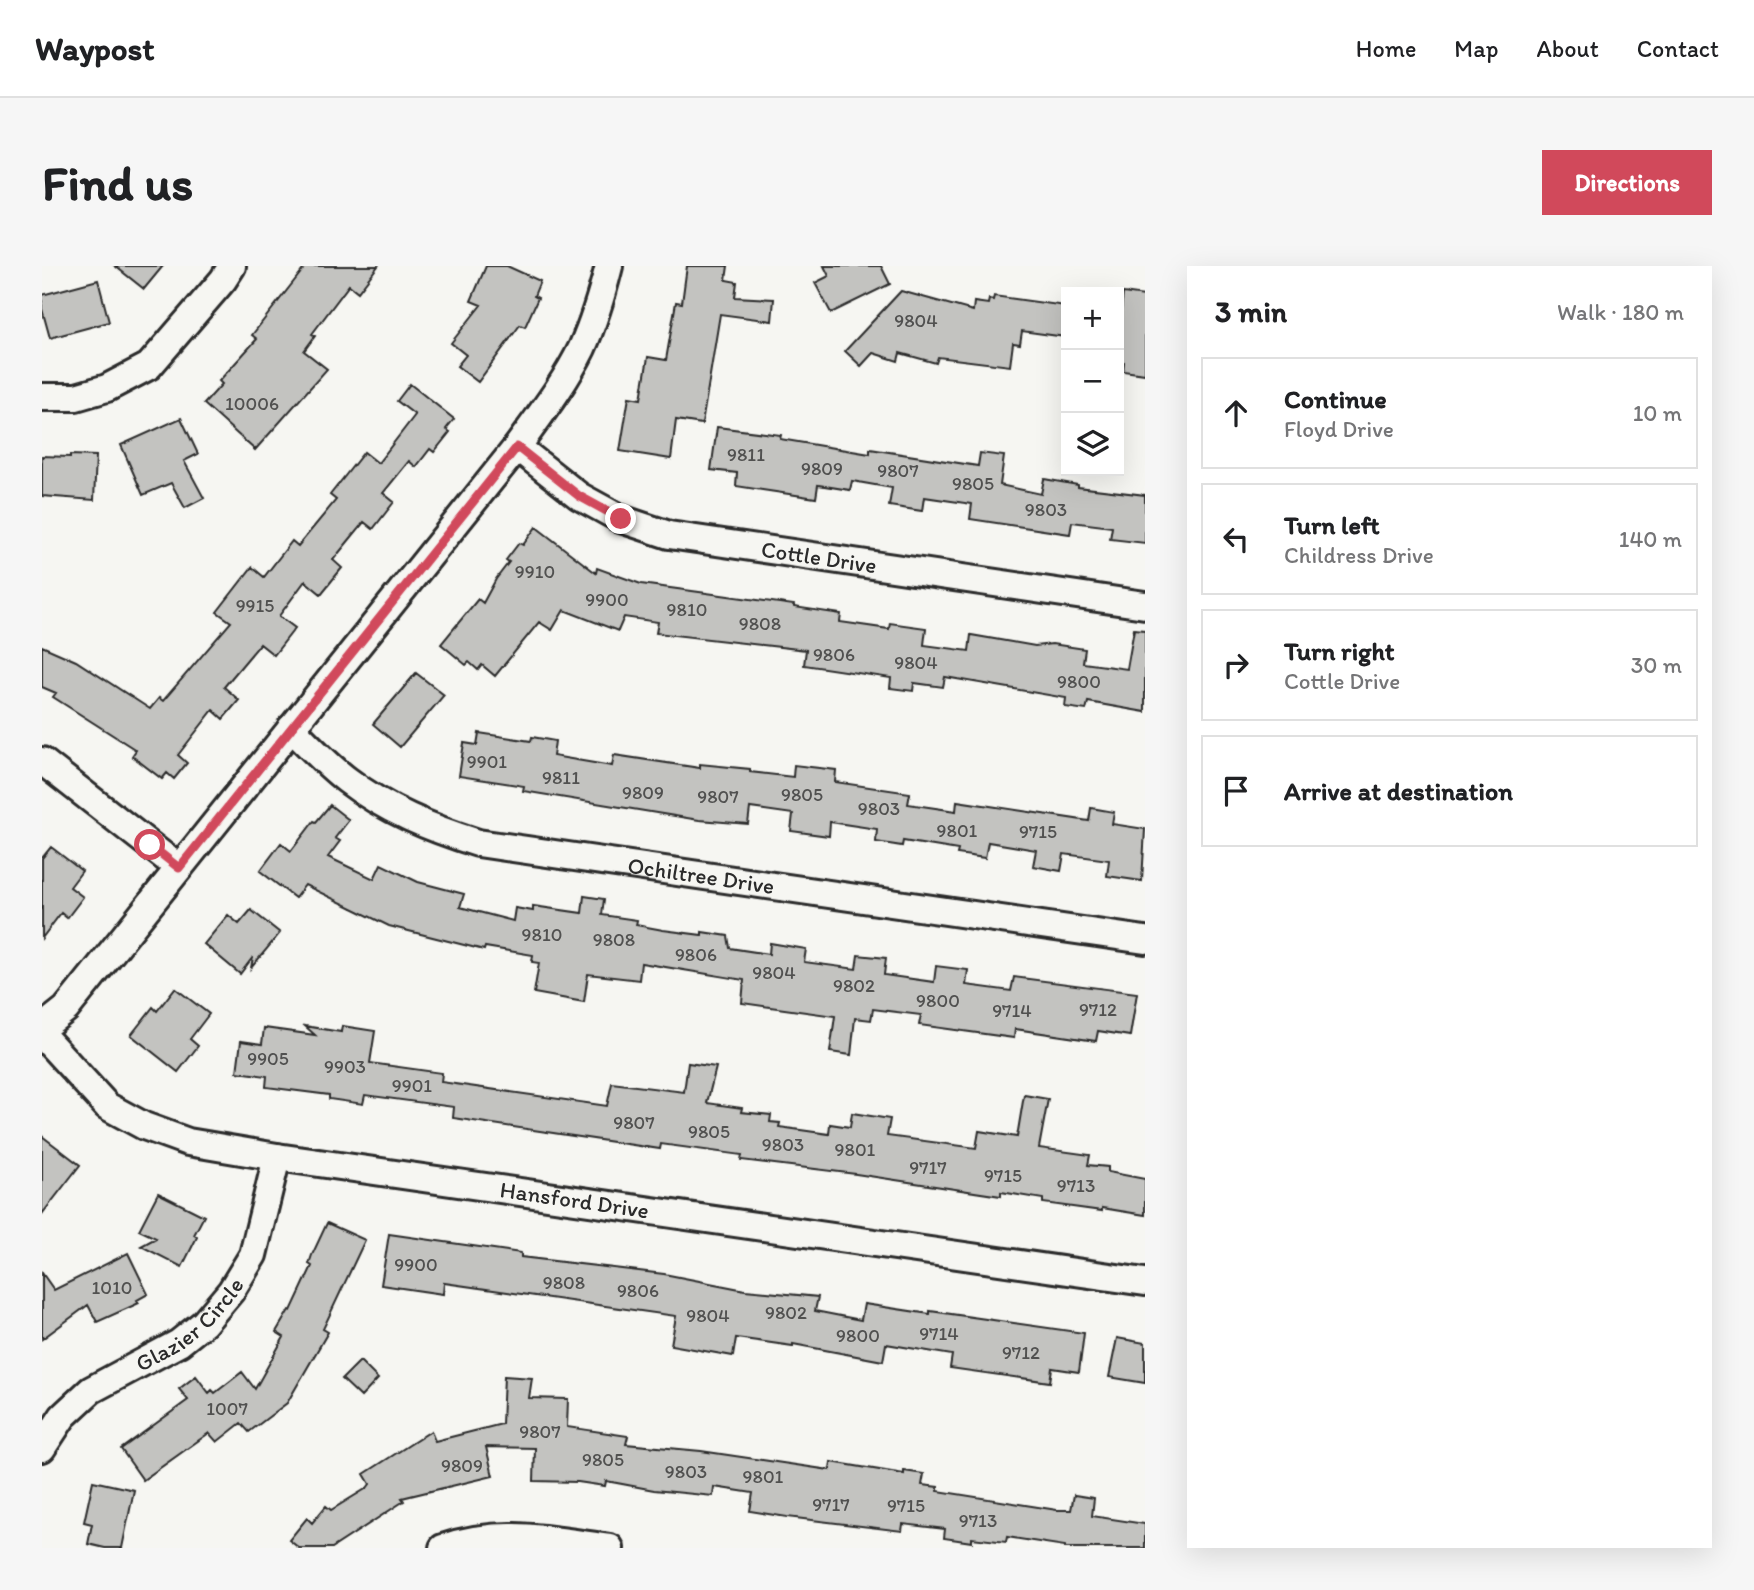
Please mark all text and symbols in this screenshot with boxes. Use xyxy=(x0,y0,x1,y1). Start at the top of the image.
text: Waypost xyxy=(35,29,155,68)
text: Home xyxy=(1356,34,1416,63)
text: Map xyxy=(1454,34,1498,63)
text: About xyxy=(1536,34,1599,63)
text: Contact xyxy=(1637,34,1719,63)
button: Directions xyxy=(1542,150,1712,215)
text: Find us xyxy=(42,153,193,212)
map controls xyxy=(1061,287,1124,476)
button: + xyxy=(1061,287,1124,350)
text: 3 min xyxy=(1215,293,1287,330)
text: Walk · 180 m xyxy=(1557,298,1684,326)
house number: 9804 xyxy=(894,309,938,332)
button: − xyxy=(1061,350,1124,413)
text: Continue xyxy=(1284,383,1387,415)
house number: 10006 xyxy=(225,392,279,415)
icon: ahead xyxy=(1217,394,1255,432)
text: 10 m xyxy=(1633,399,1682,427)
button: layers xyxy=(1061,413,1124,476)
text: Floyd Drive xyxy=(1284,415,1394,443)
house number: 9811 xyxy=(727,443,765,466)
house number: 9809 xyxy=(801,457,843,480)
house number: 9807 xyxy=(877,459,919,482)
house number: 9805 xyxy=(952,472,994,495)
house number: 9803 xyxy=(1025,498,1067,521)
route end xyxy=(605,503,636,534)
text: Turn left xyxy=(1284,509,1380,541)
icon: left xyxy=(1217,520,1255,558)
text: 140 m xyxy=(1619,525,1682,553)
street label: Cottle Drive xyxy=(759,535,878,579)
text: Childress Drive xyxy=(1284,541,1434,569)
house number: 9910 xyxy=(515,560,555,583)
house number: 9900 xyxy=(585,588,629,611)
house number: 9915 xyxy=(236,594,274,617)
house number: 9810 xyxy=(667,598,707,621)
house number: 9808 xyxy=(739,612,781,635)
text: Turn right xyxy=(1284,635,1395,667)
house number: 9806 xyxy=(813,643,855,666)
icon: right xyxy=(1217,646,1255,684)
house number: 9804 xyxy=(894,651,938,674)
text: 30 m xyxy=(1631,651,1682,679)
text: Cottle Drive xyxy=(1284,667,1400,695)
house number: 9800 xyxy=(1057,670,1101,693)
house number: 9901 xyxy=(467,750,507,773)
house number: 9811 xyxy=(542,766,580,789)
icon: arrive xyxy=(1217,772,1255,810)
text: Arrive at destination xyxy=(1284,775,1513,807)
house number: 9809 xyxy=(622,781,664,804)
house number: 9805 xyxy=(781,783,823,806)
house number: 9807 xyxy=(697,785,739,808)
house number: 9803 xyxy=(858,797,900,820)
house number: 9801 xyxy=(937,819,978,842)
house number: 9715 xyxy=(1019,820,1057,843)
route start xyxy=(134,829,165,860)
street label: Ochiltree Drive xyxy=(626,851,776,900)
house number: 9810 xyxy=(522,923,562,946)
house number: 9808 xyxy=(593,928,635,951)
house number: 9806 xyxy=(675,943,717,966)
house number: 9804 xyxy=(752,961,796,984)
house number: 9802 xyxy=(833,974,875,997)
house number: 9800 xyxy=(916,989,960,1012)
house number: 9712 xyxy=(1079,998,1117,1021)
house number: 9714 xyxy=(992,999,1032,1022)
house number: 9905 xyxy=(247,1047,289,1070)
house number: 9903 xyxy=(324,1055,366,1078)
house number: 9901 xyxy=(392,1074,432,1097)
house number: 9807 xyxy=(613,1111,655,1134)
house number: 9805 xyxy=(688,1120,730,1143)
house number: 9803 xyxy=(762,1133,804,1156)
house number: 9801 xyxy=(835,1138,876,1161)
house number: 9717 xyxy=(909,1156,947,1179)
house number: 9715 xyxy=(984,1164,1022,1187)
house number: 9713 xyxy=(1057,1174,1095,1197)
street label: Hansford Drive xyxy=(498,1175,651,1224)
house number: 9900 xyxy=(394,1253,438,1276)
house number: 9808 xyxy=(543,1271,585,1294)
street label: Glazier Circle xyxy=(131,1273,250,1378)
house number: 1010 xyxy=(91,1276,133,1299)
house number: 9806 xyxy=(617,1279,659,1302)
house number: 9802 xyxy=(765,1301,807,1324)
house number: 9804 xyxy=(686,1304,730,1327)
house number: 9714 xyxy=(919,1322,959,1345)
house number: 9800 xyxy=(836,1324,880,1347)
house number: 9712 xyxy=(1002,1341,1040,1364)
house number: 1007 xyxy=(206,1397,248,1420)
house number: 9807 xyxy=(519,1420,561,1443)
house number: 9805 xyxy=(582,1448,624,1471)
house number: 9809 xyxy=(441,1454,483,1477)
house number: 9803 xyxy=(665,1460,707,1483)
house number: 9801 xyxy=(743,1465,784,1488)
house number: 9717 xyxy=(812,1493,850,1516)
house number: 9715 xyxy=(887,1494,925,1517)
house number: 9713 xyxy=(959,1509,997,1532)

